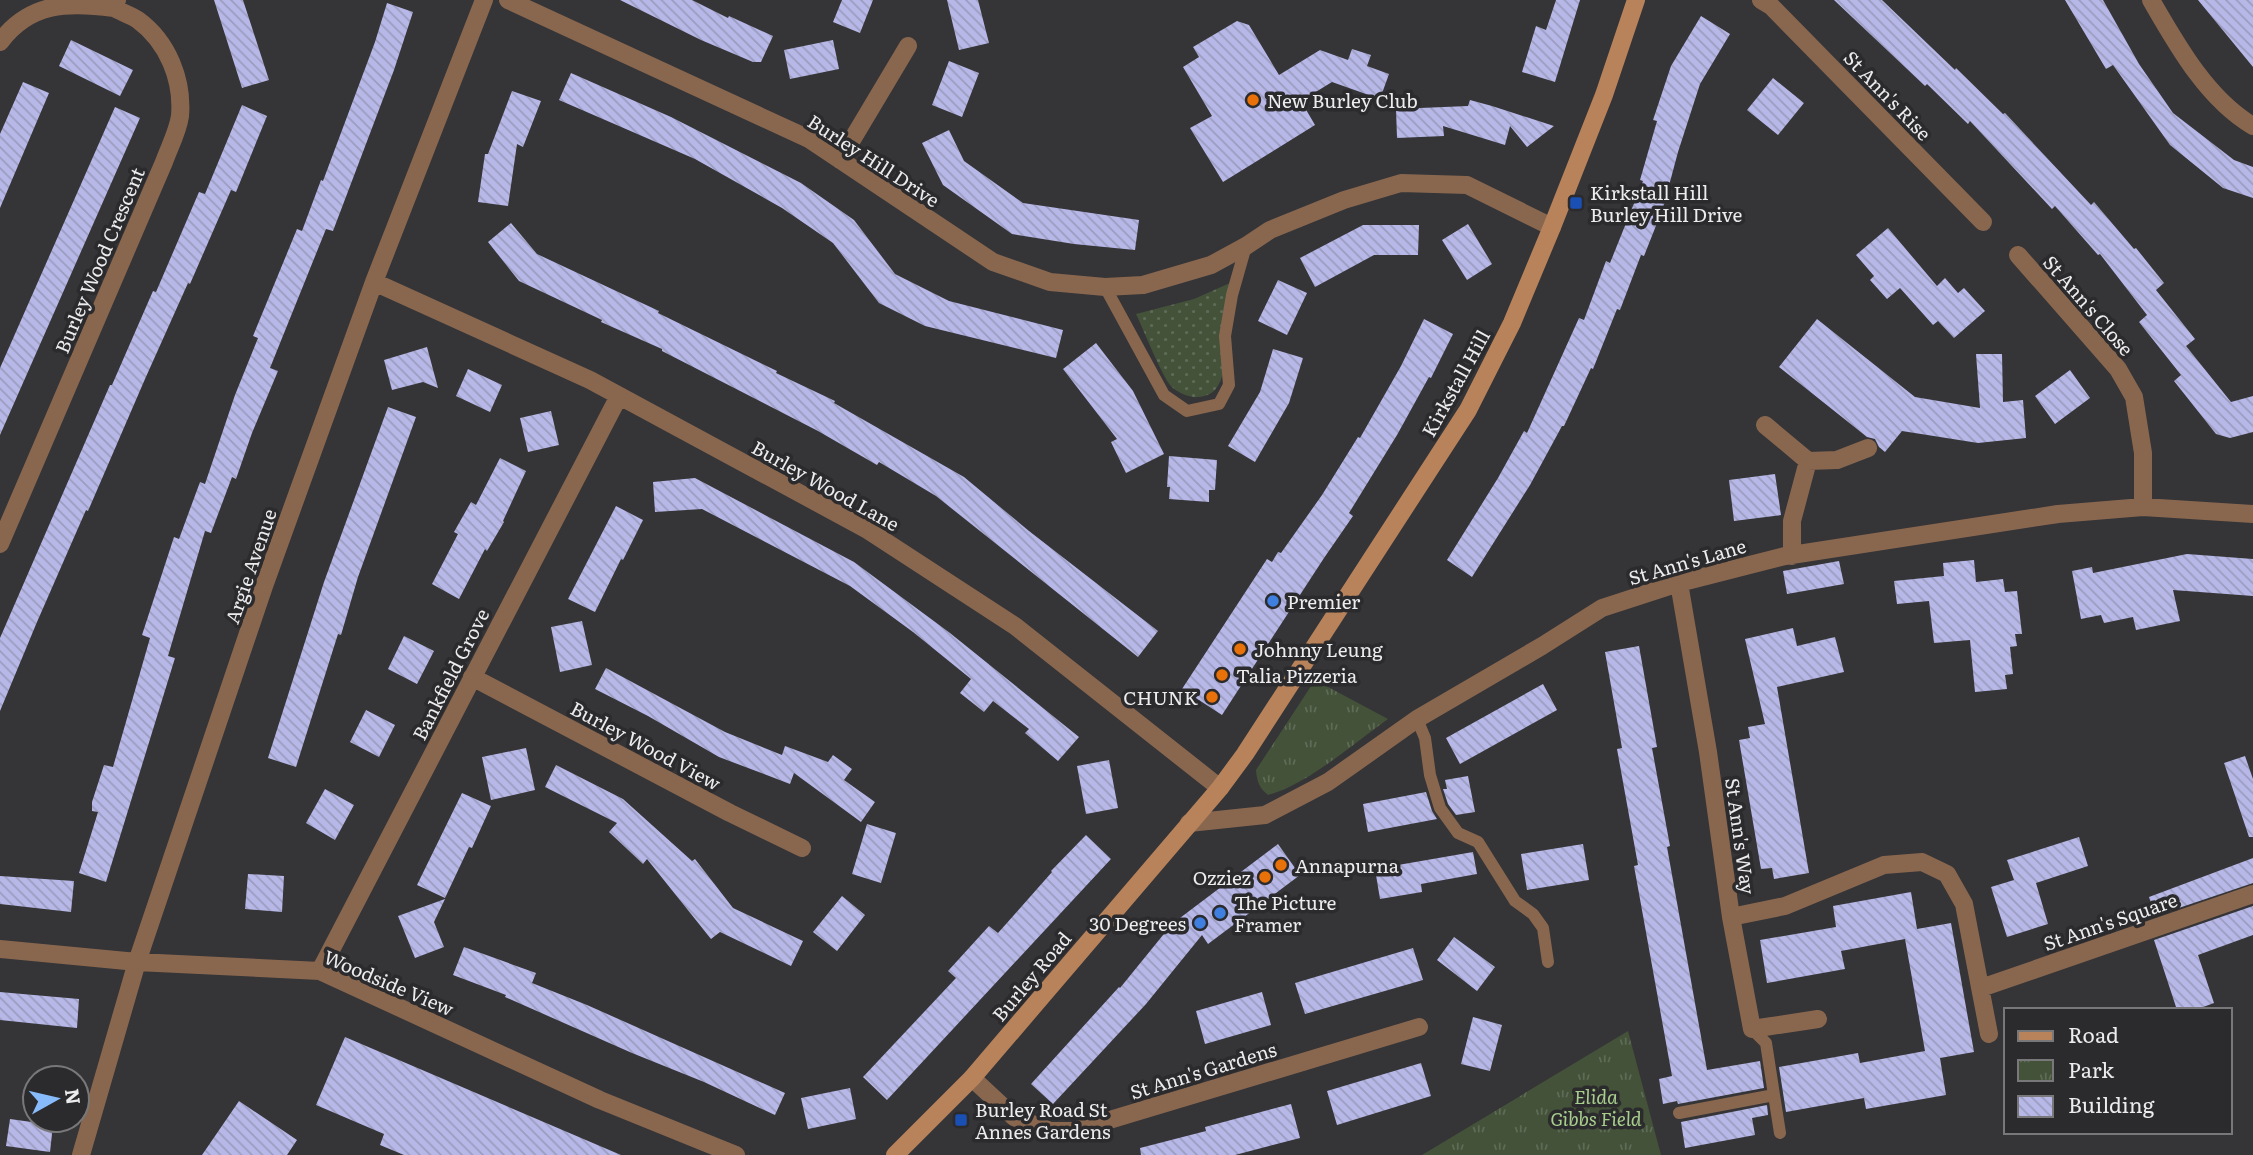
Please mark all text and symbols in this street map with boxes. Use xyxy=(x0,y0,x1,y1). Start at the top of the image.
street label: St Ann's Rise xyxy=(1838,44,1938,146)
place label: New Burley Club xyxy=(1267,86,1418,114)
marker: New Burley Club xyxy=(1245,92,1261,108)
street label: Burley Hill Drive xyxy=(802,107,946,213)
street label: Burley Wood Crescent xyxy=(47,162,151,357)
place label: Kirkstall Hill Burley Hill Drive xyxy=(1590,178,1743,228)
marker: Kirkstall Hill Burley Hill Drive xyxy=(1568,195,1584,211)
street label: St Ann's Close xyxy=(2037,249,2141,362)
street label: Kirkstall Hill xyxy=(1414,324,1496,442)
street label: Burley Wood Lane xyxy=(747,433,905,537)
street label: Argie Avenue xyxy=(217,505,283,627)
street label: St Ann's Lane xyxy=(1625,531,1749,591)
place label: Premier xyxy=(1287,587,1360,615)
marker: Premier xyxy=(1265,593,1281,609)
street label: Bankfield Grove xyxy=(405,603,495,745)
place label: Johnny Leung xyxy=(1254,635,1383,663)
marker: Johnny Leung xyxy=(1232,641,1248,657)
place label: Talia Pizzeria xyxy=(1236,661,1358,689)
marker: Talia Pizzeria xyxy=(1214,667,1230,683)
place label: CHUNK xyxy=(1123,683,1198,711)
marker: CHUNK xyxy=(1204,689,1220,705)
street label: Burley Wood View xyxy=(566,694,727,797)
street label: St Ann's Way xyxy=(1719,776,1763,896)
place label: Annapurna xyxy=(1295,851,1400,879)
marker: Annapurna xyxy=(1273,857,1289,873)
place label: Ozziez xyxy=(1193,863,1251,891)
marker: Ozziez xyxy=(1257,869,1273,885)
street label: St Ann's Square xyxy=(2039,885,2181,957)
place label: The Picture Framer xyxy=(1234,888,1337,938)
marker: The Picture Framer xyxy=(1212,905,1228,921)
place label: 30 Degrees xyxy=(1089,909,1186,937)
marker: 30 Degrees xyxy=(1192,915,1208,931)
street label: Burley Road xyxy=(985,925,1077,1027)
street label: Woodside View xyxy=(320,942,459,1022)
legend xyxy=(2004,1008,2232,1134)
text: Road xyxy=(2068,1018,2119,1049)
street label: St Ann's Gardens xyxy=(1126,1034,1280,1106)
text: Park xyxy=(2068,1053,2114,1084)
north arrow xyxy=(21,1064,91,1134)
park label: Elida Gibbs Field xyxy=(1550,1082,1642,1132)
text: N xyxy=(59,1087,89,1106)
text: Building xyxy=(2068,1088,2155,1119)
place label: Burley Road St Annes Gardens xyxy=(975,1095,1111,1145)
marker: Burley Road St Annes Gardens xyxy=(953,1112,969,1128)

